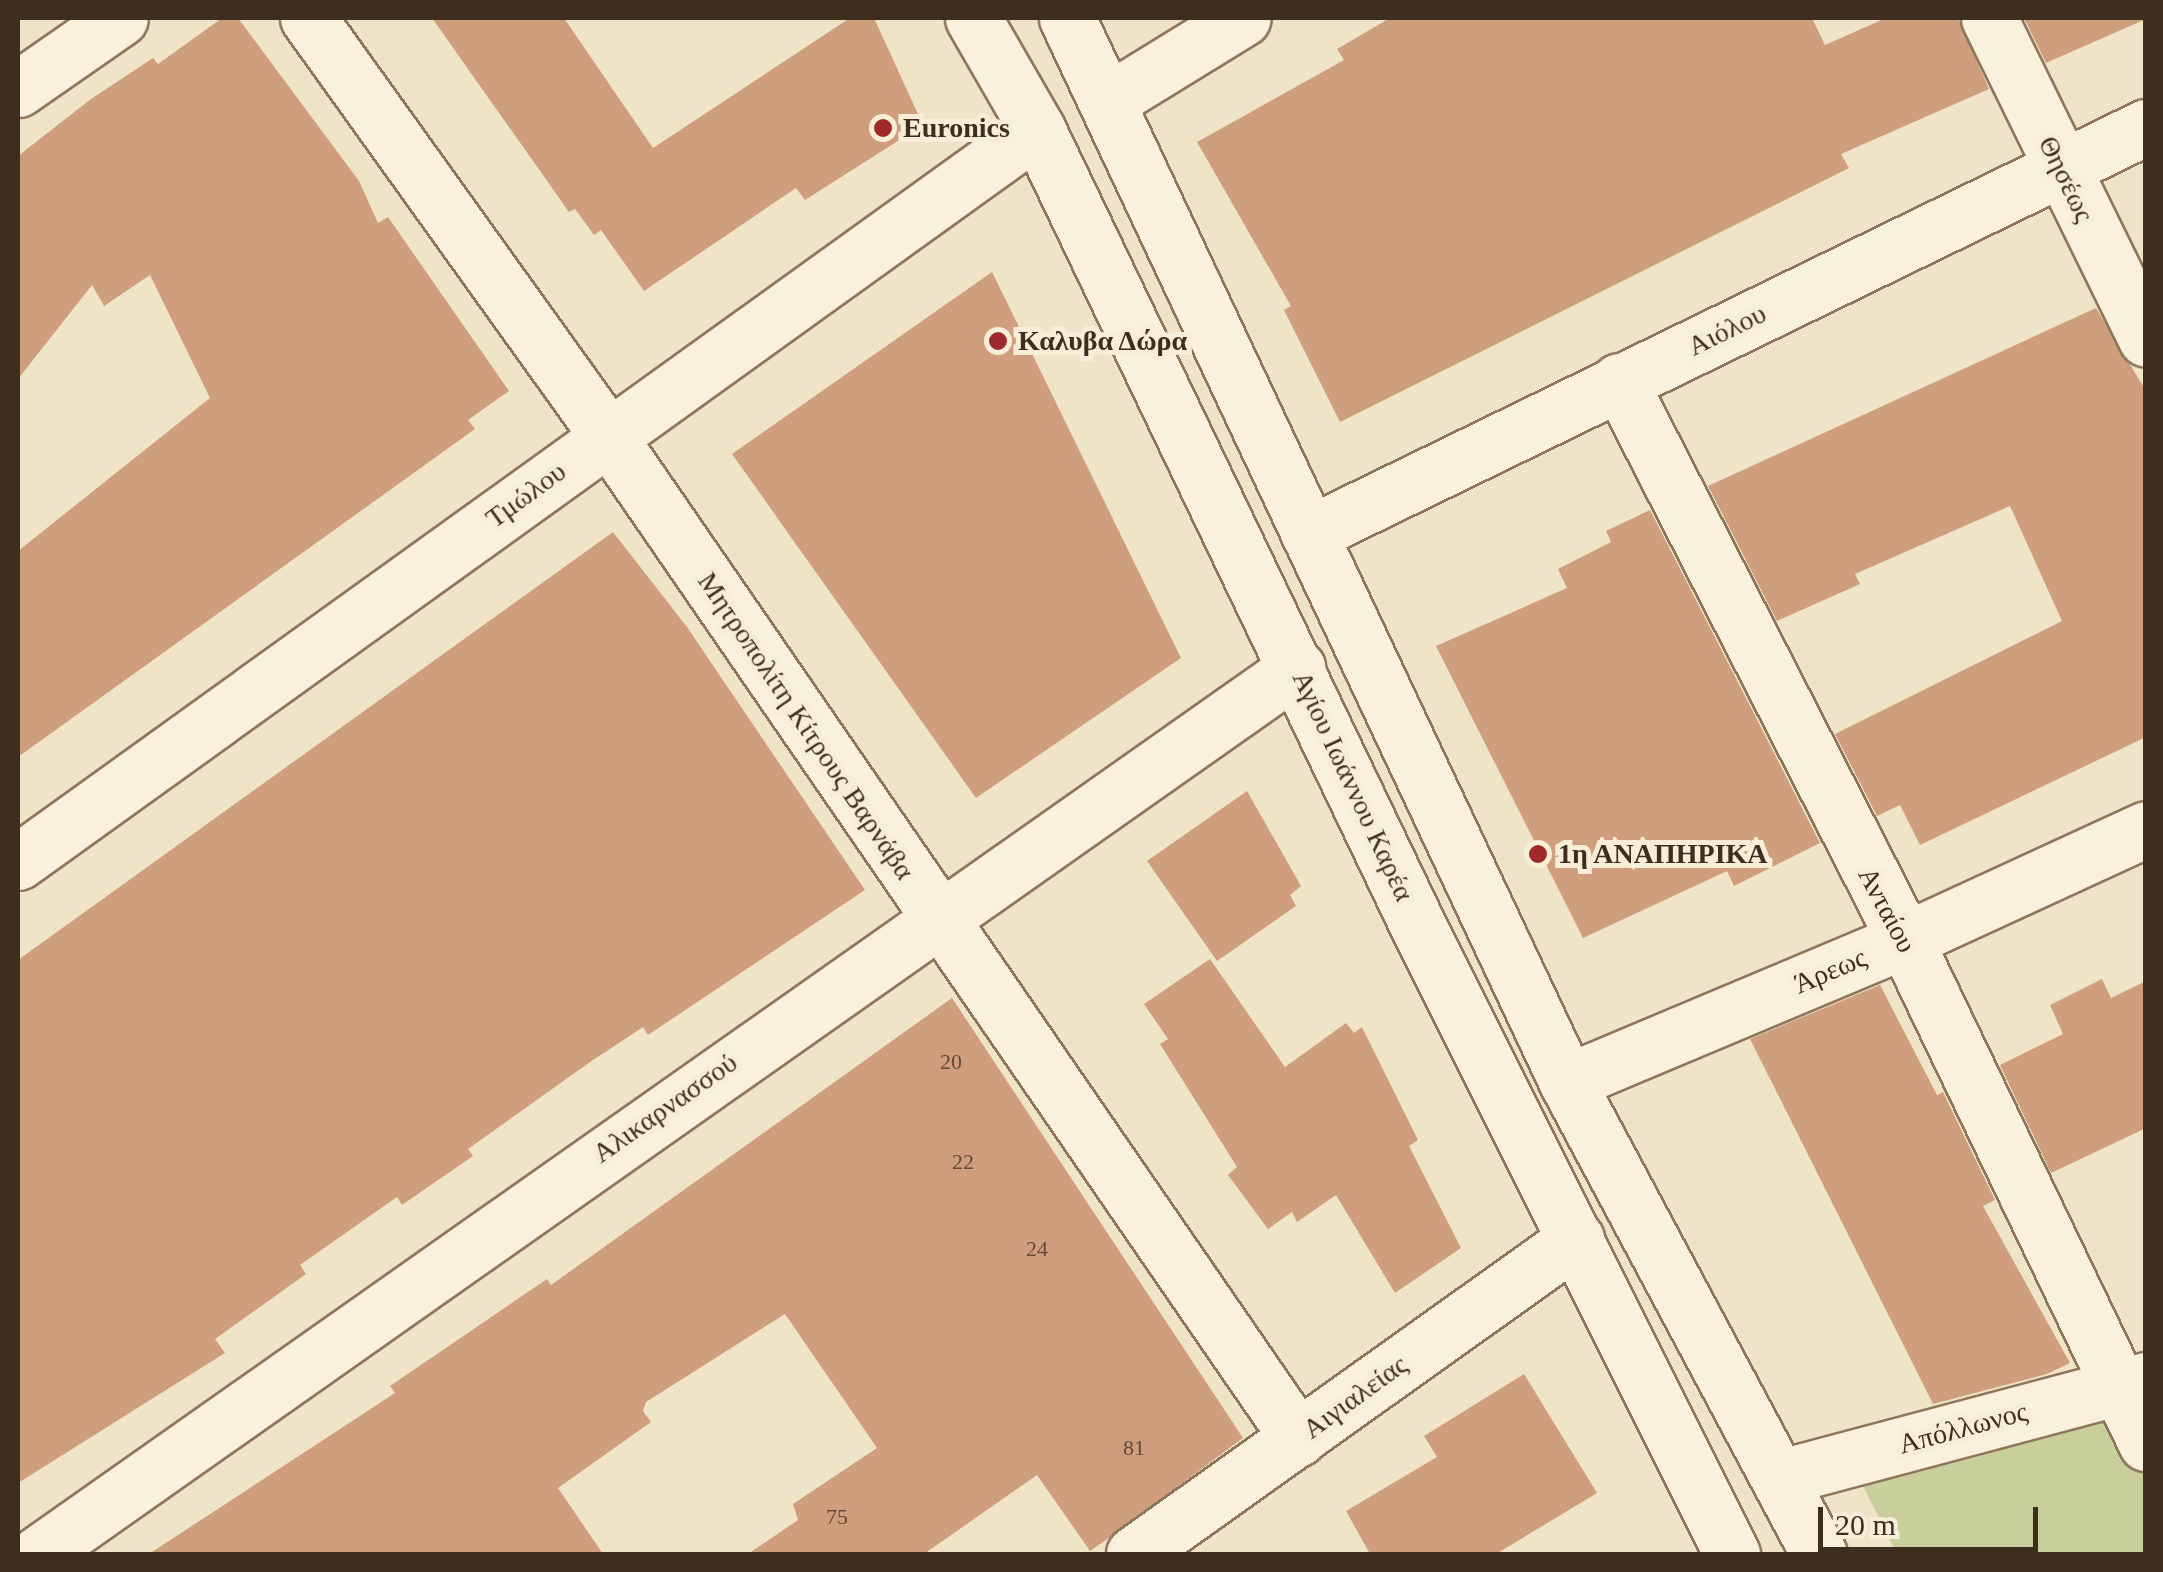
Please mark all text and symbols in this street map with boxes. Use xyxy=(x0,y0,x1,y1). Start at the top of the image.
place label: Euronics xyxy=(903,111,1010,145)
marker: Euronics xyxy=(872,117,894,139)
street label: Θησέως xyxy=(2031,131,2101,227)
street label: Αιόλου xyxy=(1682,297,1772,363)
place label: Καλυβα Δώρα xyxy=(1018,324,1189,358)
marker: Καλυβα Δώρα xyxy=(987,330,1009,352)
street label: Τμώλου xyxy=(479,455,573,535)
street label: Μητροπολίτη Κίτρους Βαρνάβα xyxy=(690,566,922,886)
street label: Αγίου Ιωάννου Καρέα xyxy=(1285,666,1421,906)
place label: 1η ΑΝΑΠΗΡΙΚΑ xyxy=(1558,837,1769,871)
marker: 1η ΑΝΑΠΗΡΙΚΑ xyxy=(1527,843,1549,865)
street label: Ανταίου xyxy=(1851,861,1923,959)
street label: Άρεως xyxy=(1789,941,1871,1001)
street label: Αλικαρνασσού xyxy=(586,1046,744,1170)
house number: 20 xyxy=(940,1049,962,1075)
house number: 22 xyxy=(952,1149,974,1175)
house number: 24 xyxy=(1026,1236,1048,1262)
street label: Αιγιαλείας xyxy=(1296,1348,1414,1446)
street label: Απόλλωνος xyxy=(1895,1395,2031,1461)
house number: 81 xyxy=(1123,1435,1145,1461)
scale bar xyxy=(1823,1487,2043,1549)
house number: 75 xyxy=(826,1504,848,1530)
text: 20 m xyxy=(1835,1508,1896,1541)

